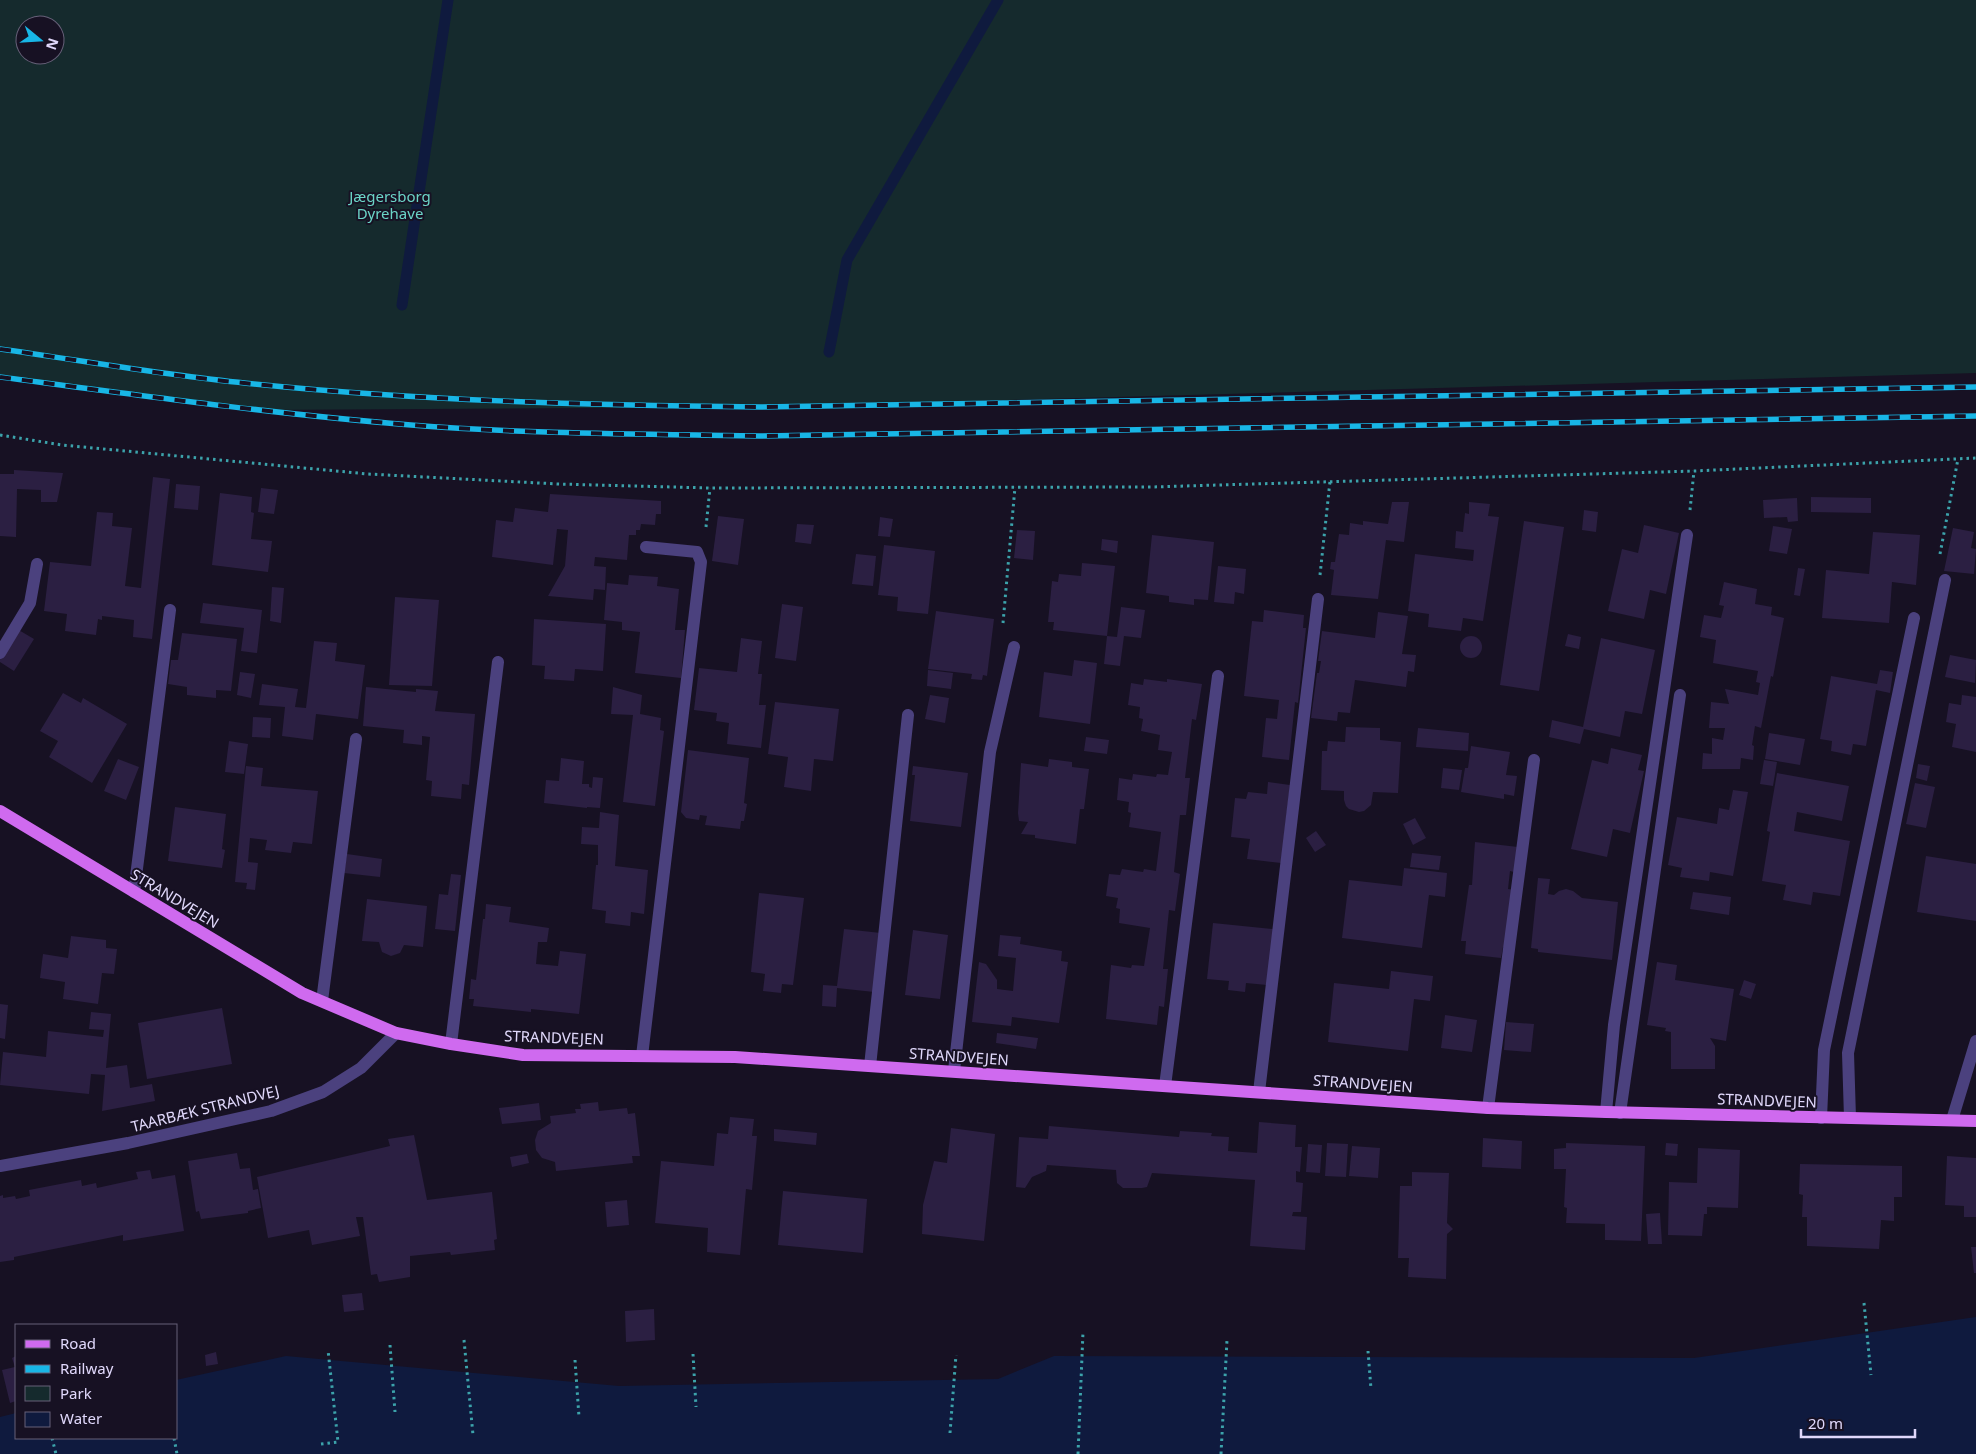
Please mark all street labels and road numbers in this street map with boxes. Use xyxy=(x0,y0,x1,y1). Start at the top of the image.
street label: STRANDVEJEN xyxy=(127,864,223,932)
street label: STRANDVEJEN xyxy=(504,1025,604,1049)
street label: STRANDVEJEN xyxy=(909,1043,1009,1069)
street label: STRANDVEJEN xyxy=(1313,1070,1413,1096)
street label: TAARBÆK STRANDVEJ xyxy=(129,1080,281,1136)
street label: STRANDVEJEN xyxy=(1717,1088,1817,1112)

